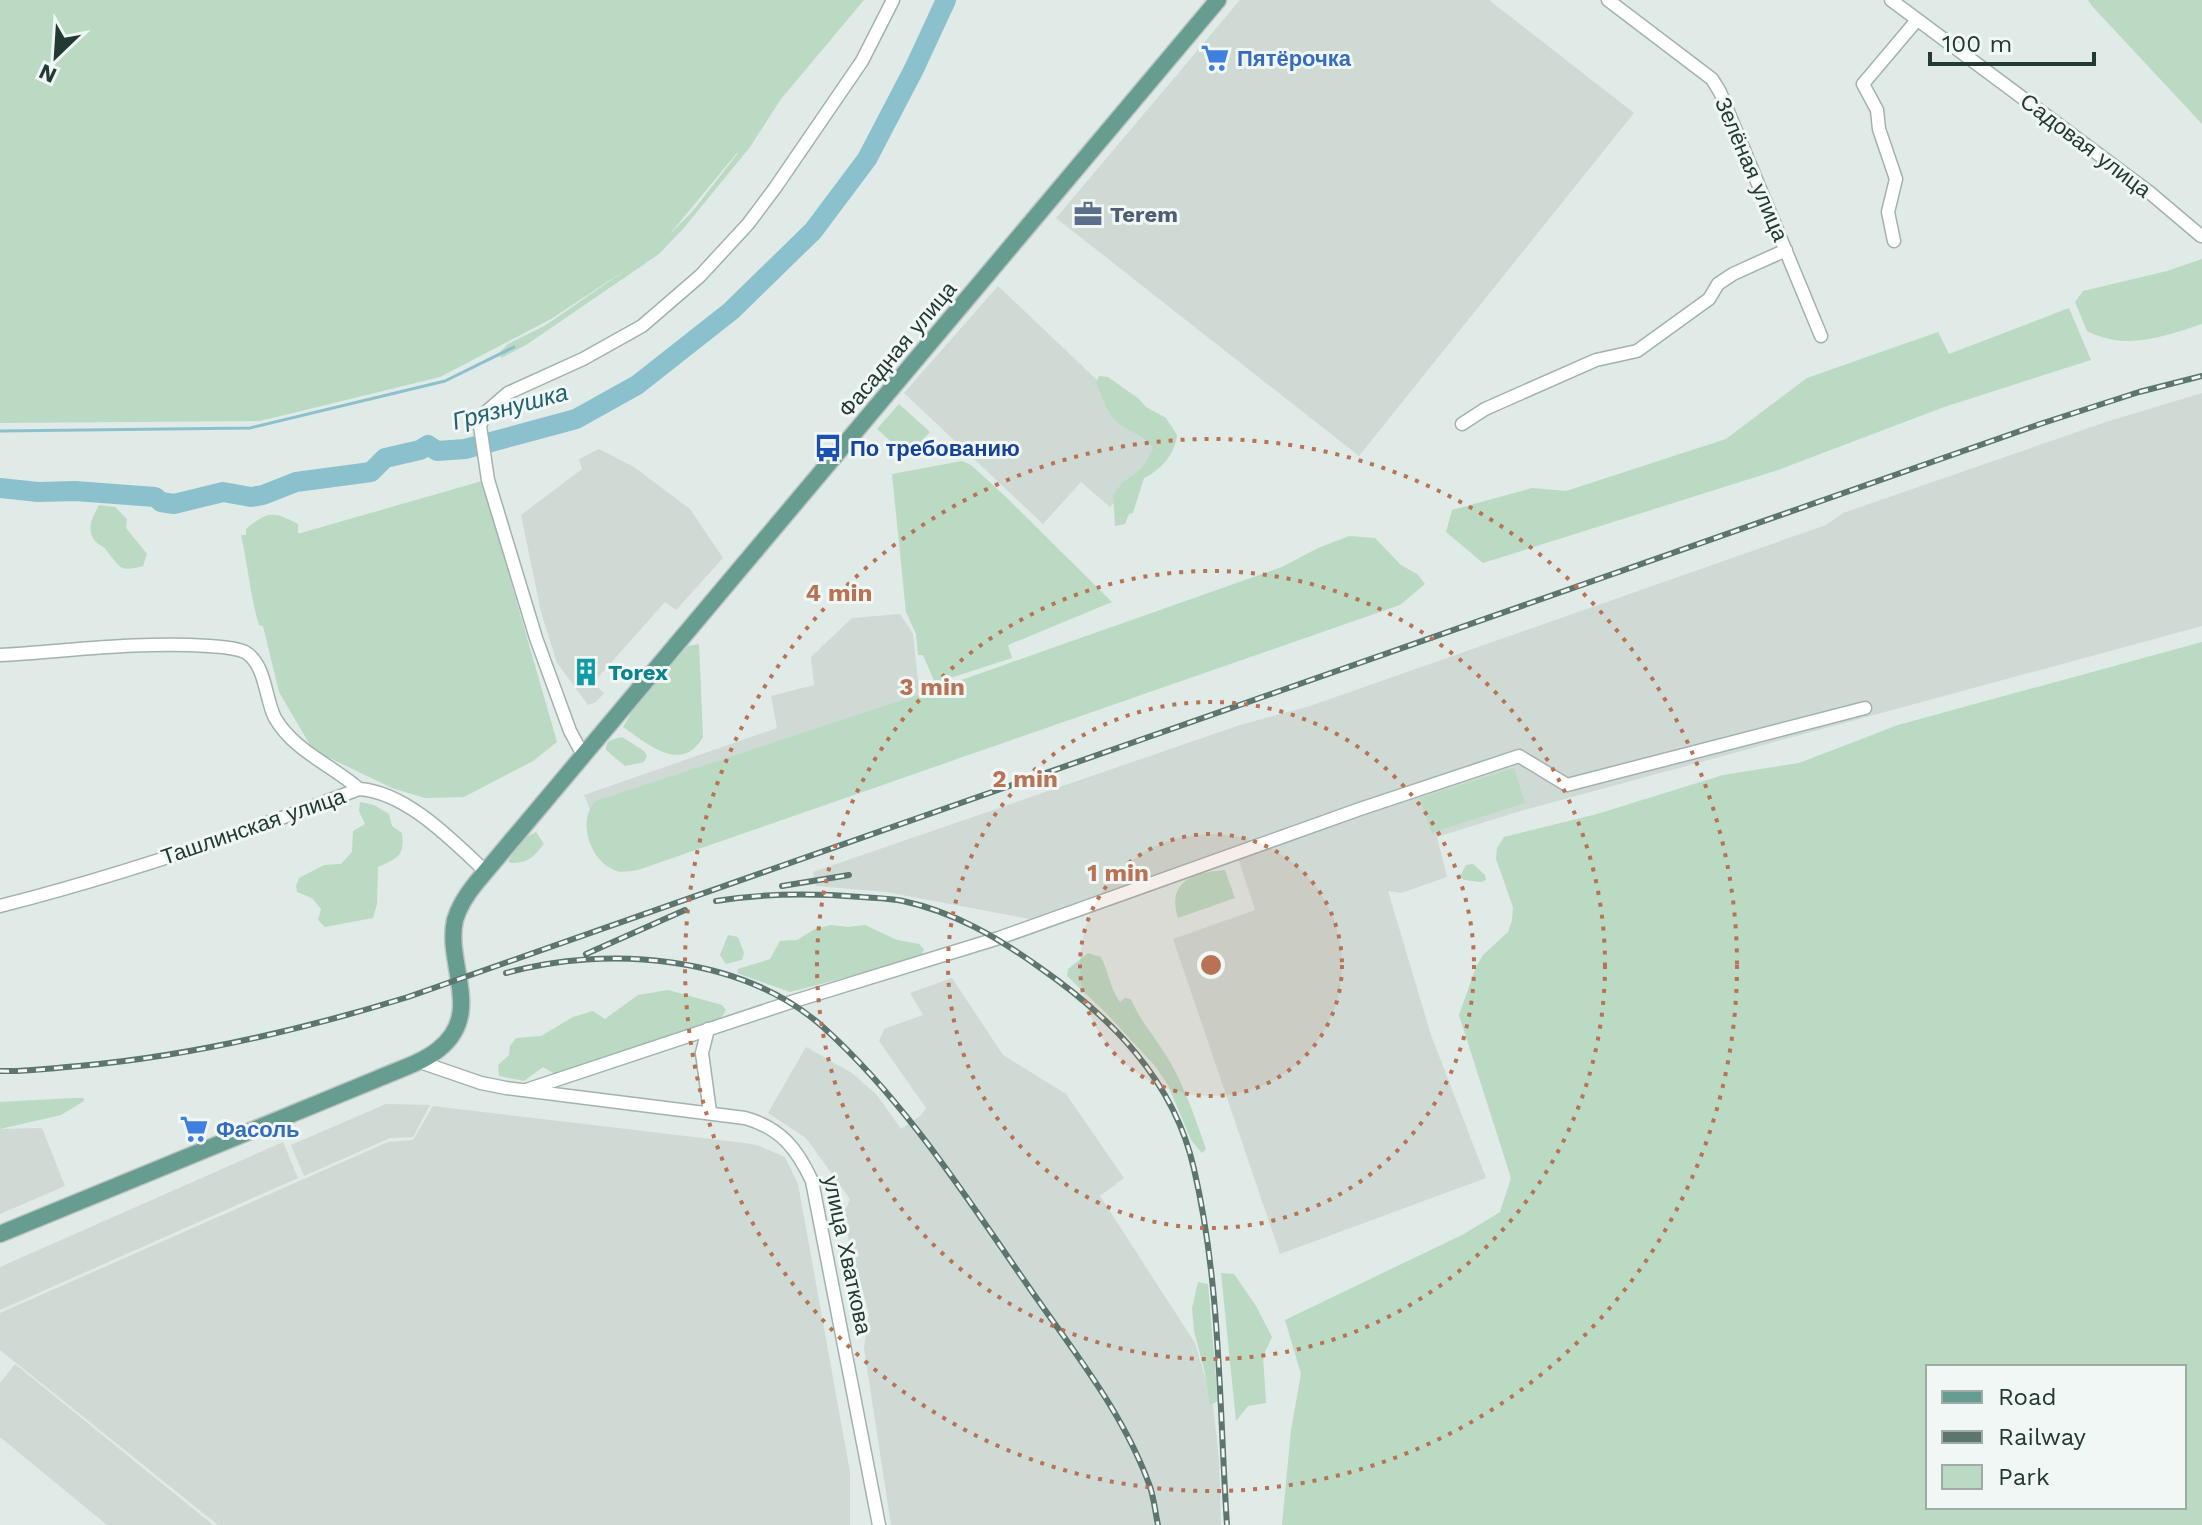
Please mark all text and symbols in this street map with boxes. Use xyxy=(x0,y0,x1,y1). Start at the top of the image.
north arrow xyxy=(16,16,96,96)
scale bar xyxy=(1930,16,2094,66)
text: 100 m xyxy=(1942,30,2012,58)
supermarket icon: Пятёрочка xyxy=(1200,43,1230,73)
place label: Пятёрочка xyxy=(1237,46,1352,71)
text: N xyxy=(35,59,60,88)
street label: Садовая улица xyxy=(2015,88,2157,203)
street label: Зелёная улица xyxy=(1710,93,1793,246)
office icon: Terem xyxy=(1073,199,1103,229)
place label: Terem xyxy=(1110,202,1178,227)
street label: Фасадная улица xyxy=(833,276,962,422)
water label: Грязнушка xyxy=(449,378,571,436)
bus stop icon: По требованию xyxy=(813,433,843,463)
place label: По требованию xyxy=(850,436,1020,461)
text: 4 min xyxy=(806,579,872,607)
building icon: Torex xyxy=(571,657,601,687)
place label: Torex xyxy=(608,660,668,685)
text: 3 min xyxy=(899,673,965,701)
text: 2 min xyxy=(992,765,1058,793)
street label: Ташлинская улица xyxy=(158,783,349,870)
text: 1 min xyxy=(1087,859,1149,887)
centre of rings xyxy=(1197,951,1225,979)
supermarket icon: Фасоль xyxy=(179,1114,209,1144)
place label: Фасоль xyxy=(216,1117,300,1142)
street label: улица Хваткова xyxy=(818,1173,877,1338)
legend xyxy=(1926,1365,2186,1509)
text: Road xyxy=(1998,1383,2057,1411)
text: Railway xyxy=(1998,1423,2087,1451)
text: Park xyxy=(1998,1463,2050,1491)

